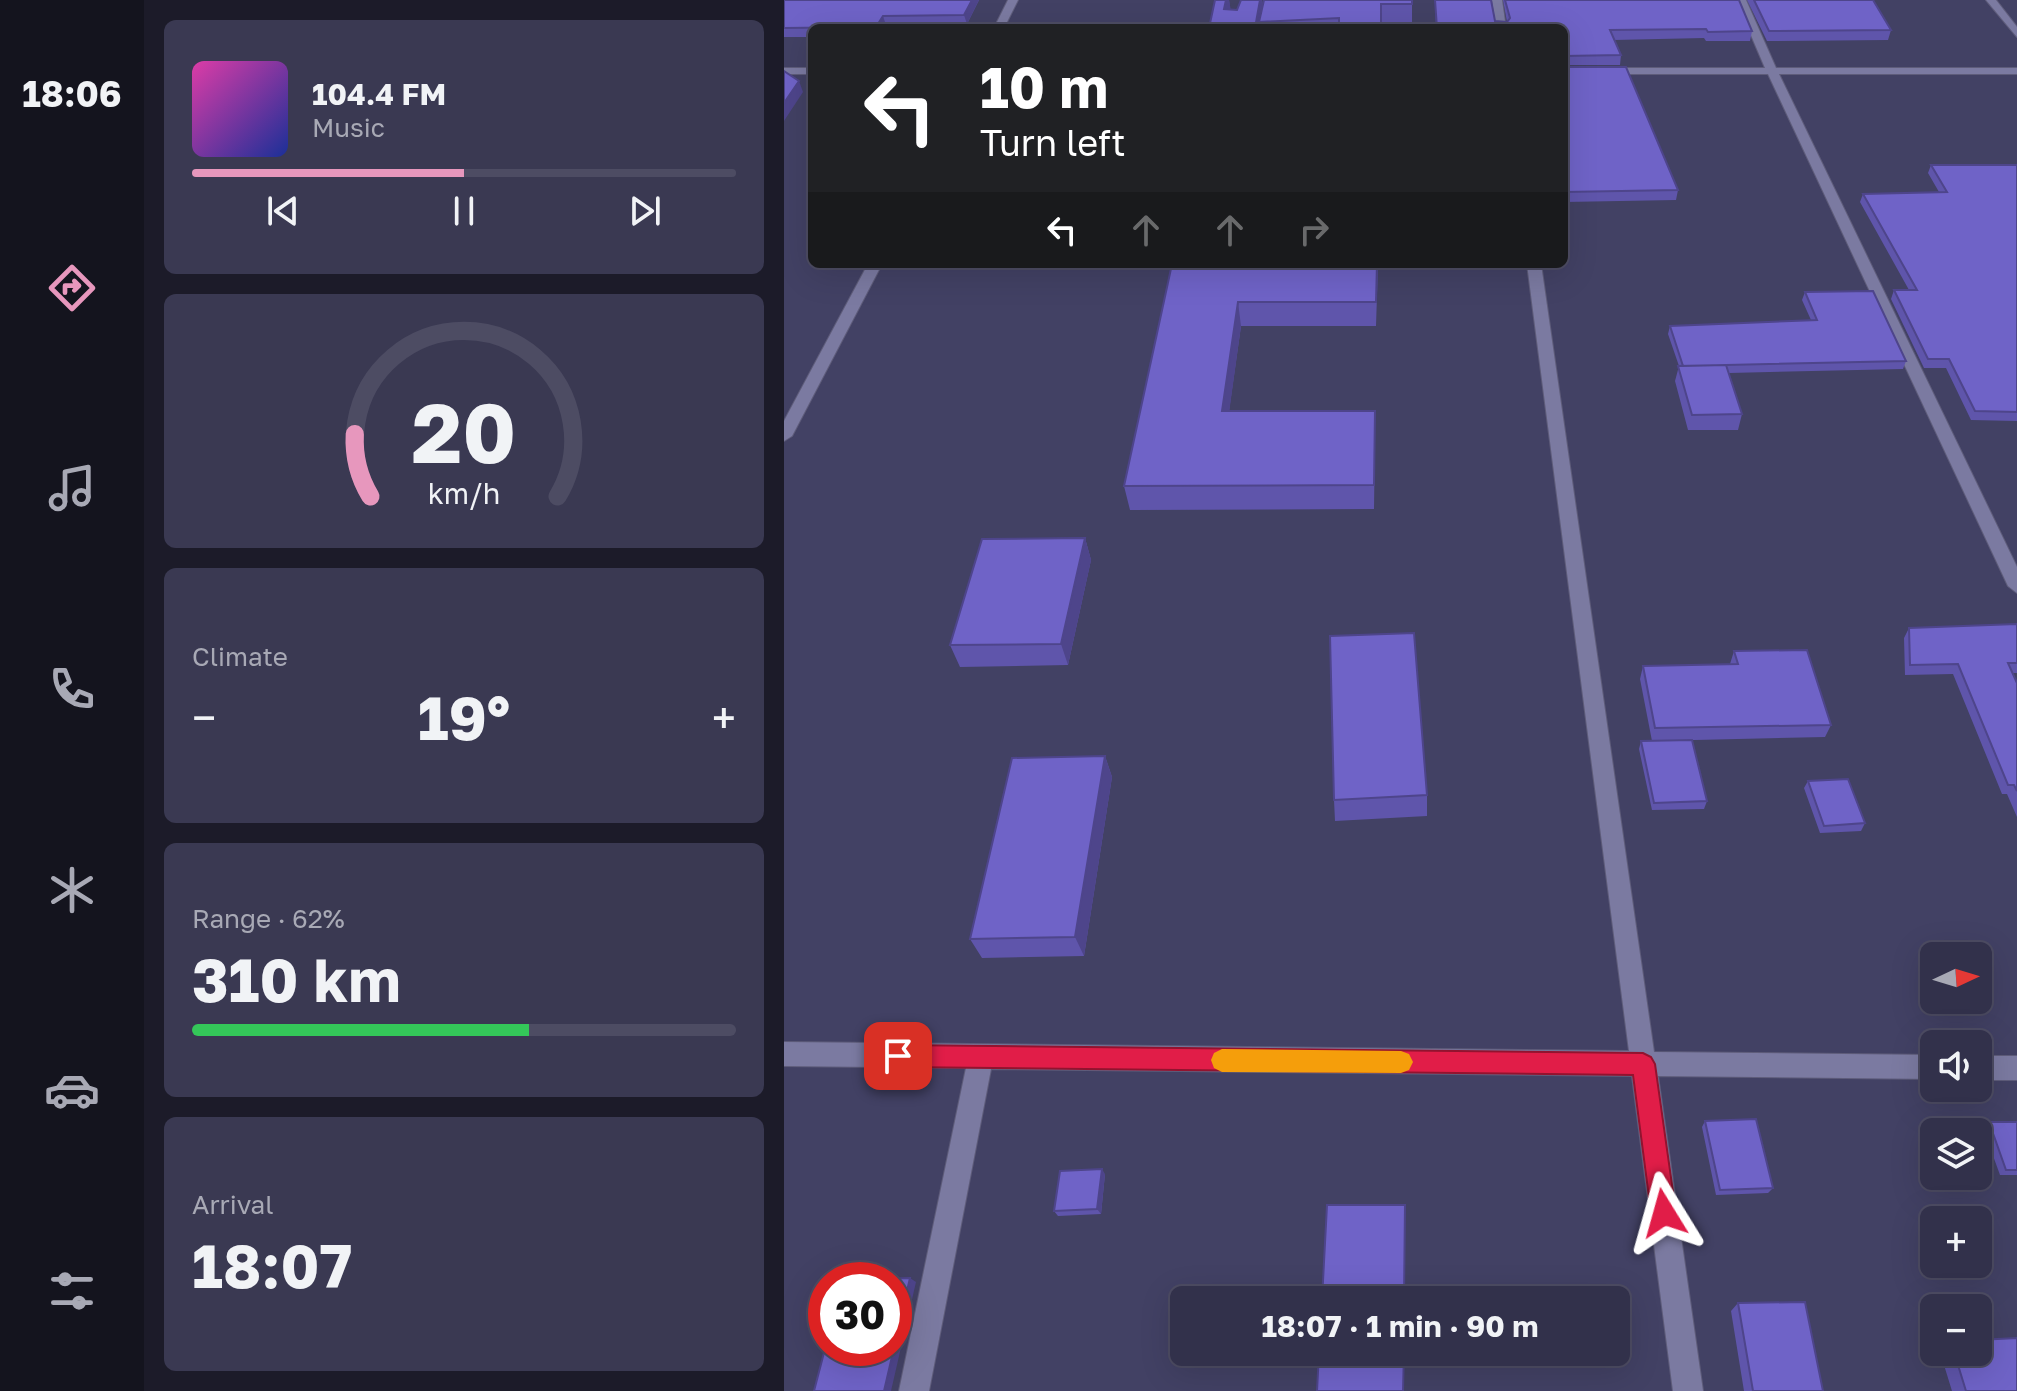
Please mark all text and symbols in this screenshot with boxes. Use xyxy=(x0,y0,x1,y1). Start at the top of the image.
text: 10 m xyxy=(980,53,1108,120)
icon: left xyxy=(848,56,952,160)
text: 18:06 xyxy=(22,72,122,115)
text: 104.4 FM xyxy=(312,76,446,112)
text: Music xyxy=(312,112,385,143)
text: Turn left xyxy=(980,121,1126,164)
icon: previous xyxy=(261,189,305,233)
icon: pause xyxy=(442,189,486,233)
icon: next xyxy=(623,189,667,233)
icon: left xyxy=(1040,208,1084,252)
icon: ahead xyxy=(1124,208,1168,252)
icon: ahead xyxy=(1208,208,1252,252)
icon: right xyxy=(1292,208,1336,252)
icon: directions xyxy=(44,260,100,316)
text: 20 xyxy=(412,381,516,481)
icon: music xyxy=(44,460,100,516)
text: km/h xyxy=(428,476,500,510)
text: Climate xyxy=(192,641,288,672)
icon: phone xyxy=(44,661,100,717)
text: 19° xyxy=(418,681,510,753)
text: − xyxy=(192,691,216,744)
text: + xyxy=(712,691,736,744)
icon: climate xyxy=(44,862,100,918)
text: Range · 62% xyxy=(192,903,345,934)
north arrow xyxy=(1920,942,1992,1014)
map controls xyxy=(1920,942,1992,1366)
text: 310 km xyxy=(192,943,401,1015)
pin xyxy=(864,1022,932,1090)
button: sound xyxy=(1920,1030,1992,1102)
icon: arrive xyxy=(876,1034,920,1078)
icon: car xyxy=(44,1062,100,1118)
button: layers xyxy=(1920,1118,1992,1190)
position arrow xyxy=(1622,1171,1706,1255)
text: Arrival xyxy=(192,1189,273,1220)
button: + xyxy=(1920,1206,1992,1278)
text: 18:07 xyxy=(192,1229,352,1301)
speed limit sign: 30 xyxy=(808,1262,912,1366)
icon: filters xyxy=(44,1263,100,1319)
button: − xyxy=(1920,1294,1992,1366)
text: 18:07 · 1 min · 90 m xyxy=(1261,1308,1539,1344)

